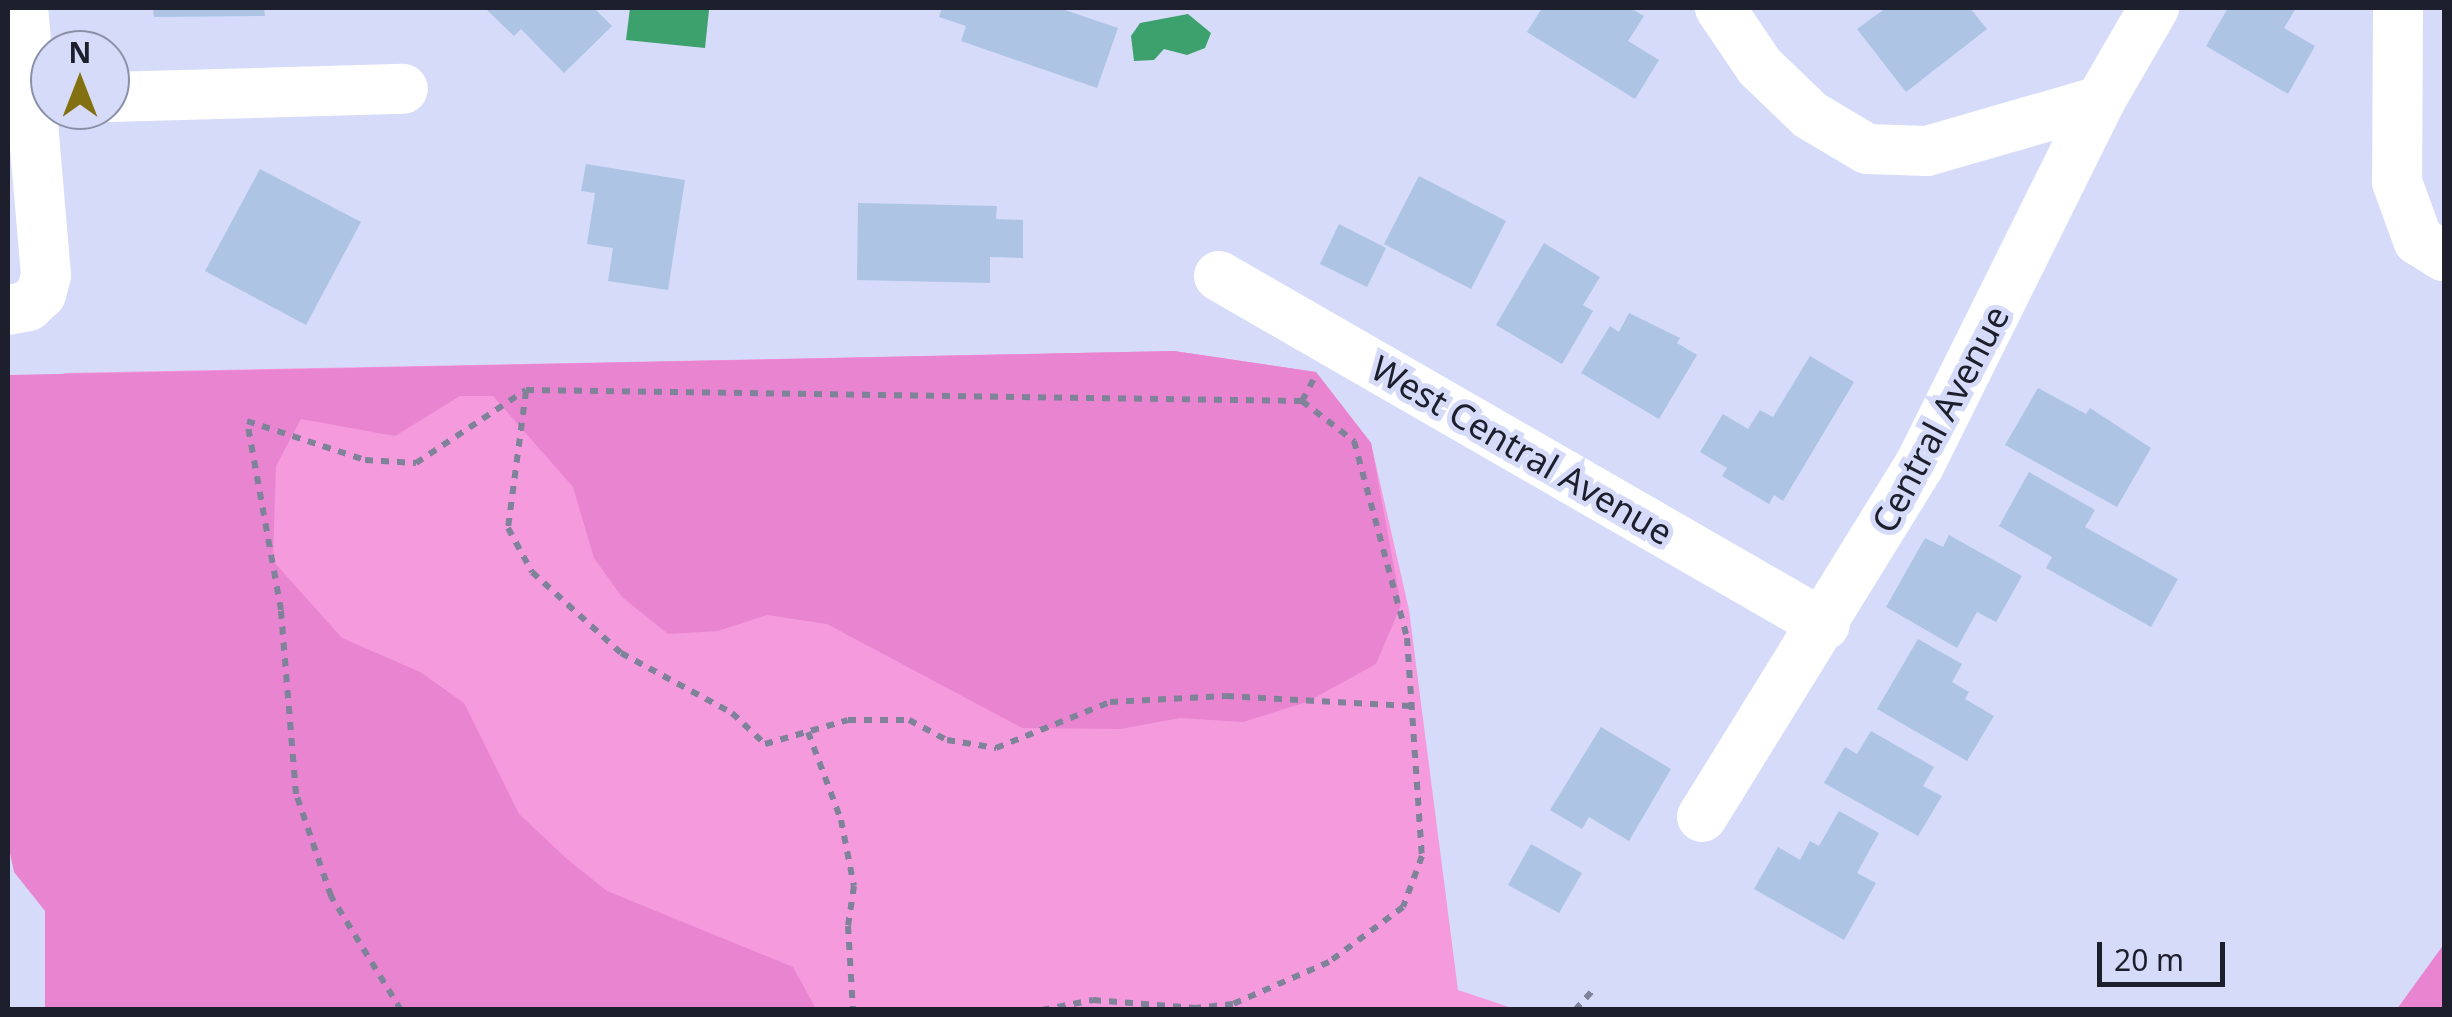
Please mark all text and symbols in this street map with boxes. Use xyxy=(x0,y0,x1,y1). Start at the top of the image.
north arrow xyxy=(30,30,130,130)
text: N xyxy=(69,33,91,71)
street label: Central Avenue xyxy=(1863,299,2017,539)
street label: West Central Avenue xyxy=(1364,347,1680,553)
scale bar xyxy=(2102,922,2230,984)
text: 20 m xyxy=(2114,939,2184,980)

